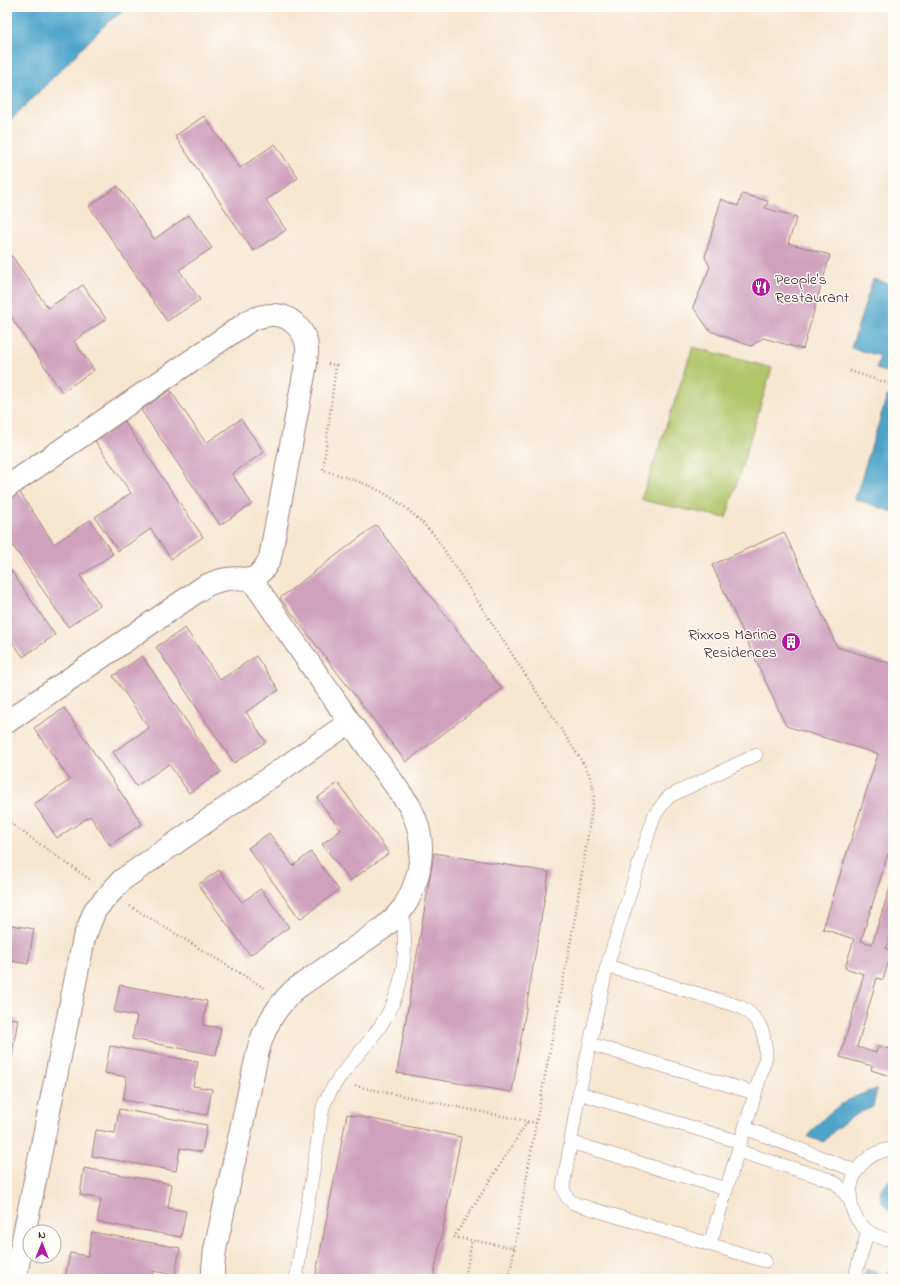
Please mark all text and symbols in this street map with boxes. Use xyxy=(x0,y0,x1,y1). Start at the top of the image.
place label: People's Restaurant xyxy=(775,268,850,310)
restaurant icon: People's Restaurant xyxy=(750,276,772,298)
place label: Rixxos Marina Residences xyxy=(688,623,777,665)
building icon: Rixxos Marina Residences xyxy=(780,631,802,653)
north arrow xyxy=(22,1224,62,1264)
text: N xyxy=(38,1227,46,1243)

